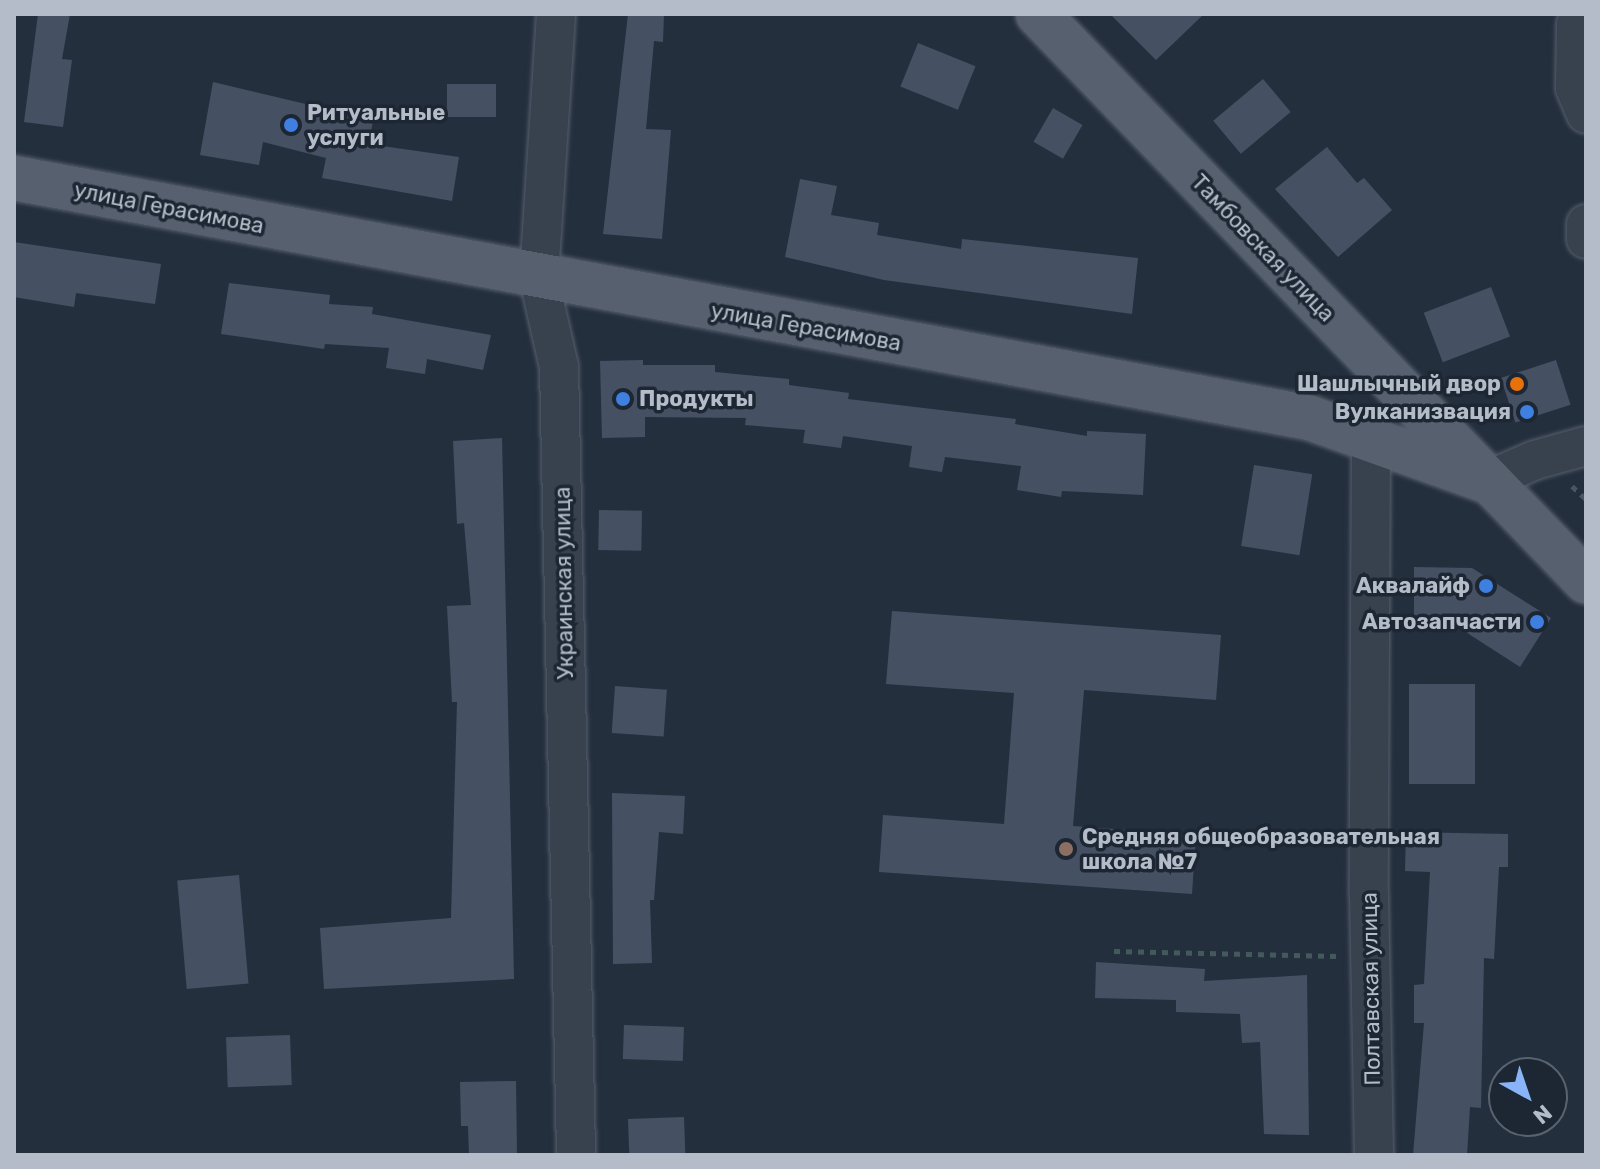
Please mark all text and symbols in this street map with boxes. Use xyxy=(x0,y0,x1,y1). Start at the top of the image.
place label: Ритуальные услуги xyxy=(307,99,445,150)
marker: Ритуальные услуги xyxy=(282,116,300,134)
street label: Тамбовская улица xyxy=(1186,169,1340,327)
street label: улица Герасимова xyxy=(72,177,266,239)
street label: улица Герасимова xyxy=(709,297,903,357)
place label: Шашлычный двор xyxy=(1297,371,1501,397)
marker: Шашлычный двор xyxy=(1508,375,1526,393)
place label: Продукты xyxy=(639,386,754,412)
marker: Продукты xyxy=(614,390,632,408)
place label: Вулканизвация xyxy=(1335,399,1511,425)
marker: Вулканизвация xyxy=(1518,403,1536,421)
street label: Украинская улица xyxy=(549,486,579,680)
place label: Аквалайф xyxy=(1356,573,1470,599)
marker: Аквалайф xyxy=(1477,577,1495,595)
place label: Автозапчасти xyxy=(1362,609,1521,635)
marker: Автозапчасти xyxy=(1528,613,1546,631)
place label: Средняя общеобразовательная школа №7 xyxy=(1082,823,1440,874)
marker: Средняя общеобразовательная школа №7 xyxy=(1057,840,1075,858)
street label: Полтавская улица xyxy=(1356,892,1386,1086)
north arrow xyxy=(1488,1057,1568,1137)
text: N xyxy=(1528,1099,1557,1130)

